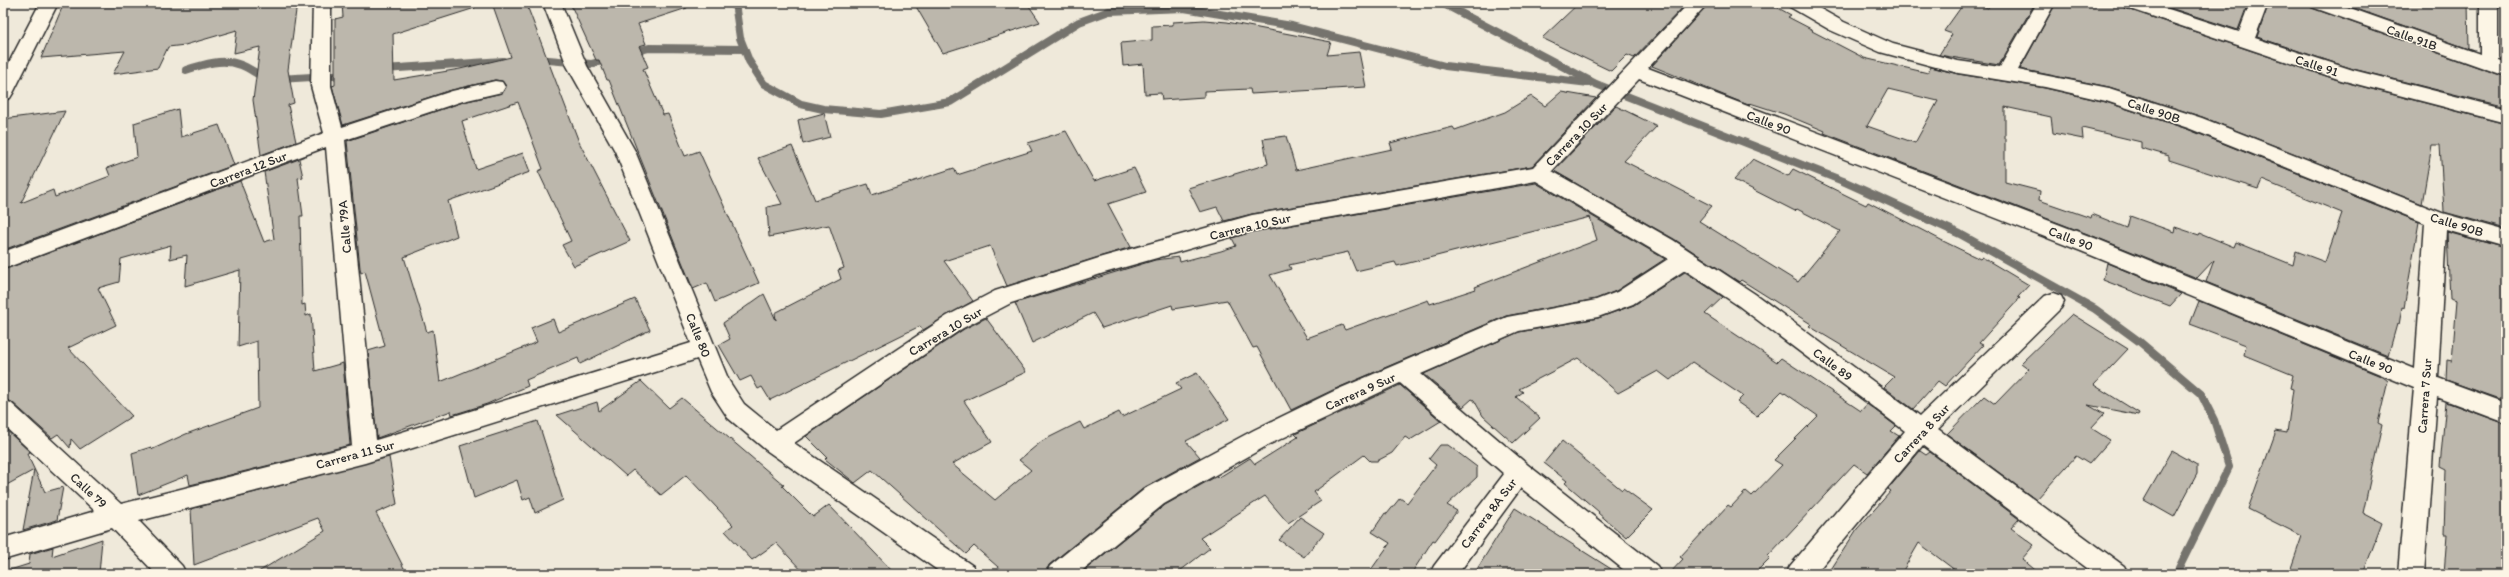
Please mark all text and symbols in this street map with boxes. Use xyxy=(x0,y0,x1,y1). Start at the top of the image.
street label: Calle 91B xyxy=(2384,21,2439,54)
street label: Calle 91 xyxy=(2293,51,2340,79)
street label: Calle 90B xyxy=(2125,95,2182,126)
street label: Carrera 10 Sur xyxy=(1542,99,1611,169)
street label: Calle 90 xyxy=(1744,107,1793,138)
street label: Carrera 12 Sur xyxy=(207,148,290,191)
street label: Calle 79A xyxy=(335,199,354,254)
street label: Calle 90B xyxy=(2428,209,2485,240)
street label: Carrera 10 Sur xyxy=(1208,210,1293,243)
street label: Calle 90 xyxy=(2046,223,2095,254)
street label: Carrera 10 Sur xyxy=(906,303,985,359)
street label: Calle 80 xyxy=(683,311,714,360)
street label: Calle 89 xyxy=(1810,345,1856,384)
street label: Calle 90 xyxy=(2346,346,2395,377)
street label: Carrera 7 Sur xyxy=(2414,357,2435,434)
street label: Carrera 9 Sur xyxy=(1323,369,1399,414)
street label: Carrera 8 Sur xyxy=(1890,400,1953,466)
street label: Carrera 11 Sur xyxy=(314,437,397,472)
street label: Calle 79 xyxy=(67,470,110,511)
street label: Carrera 8A Sur xyxy=(1457,474,1520,551)

